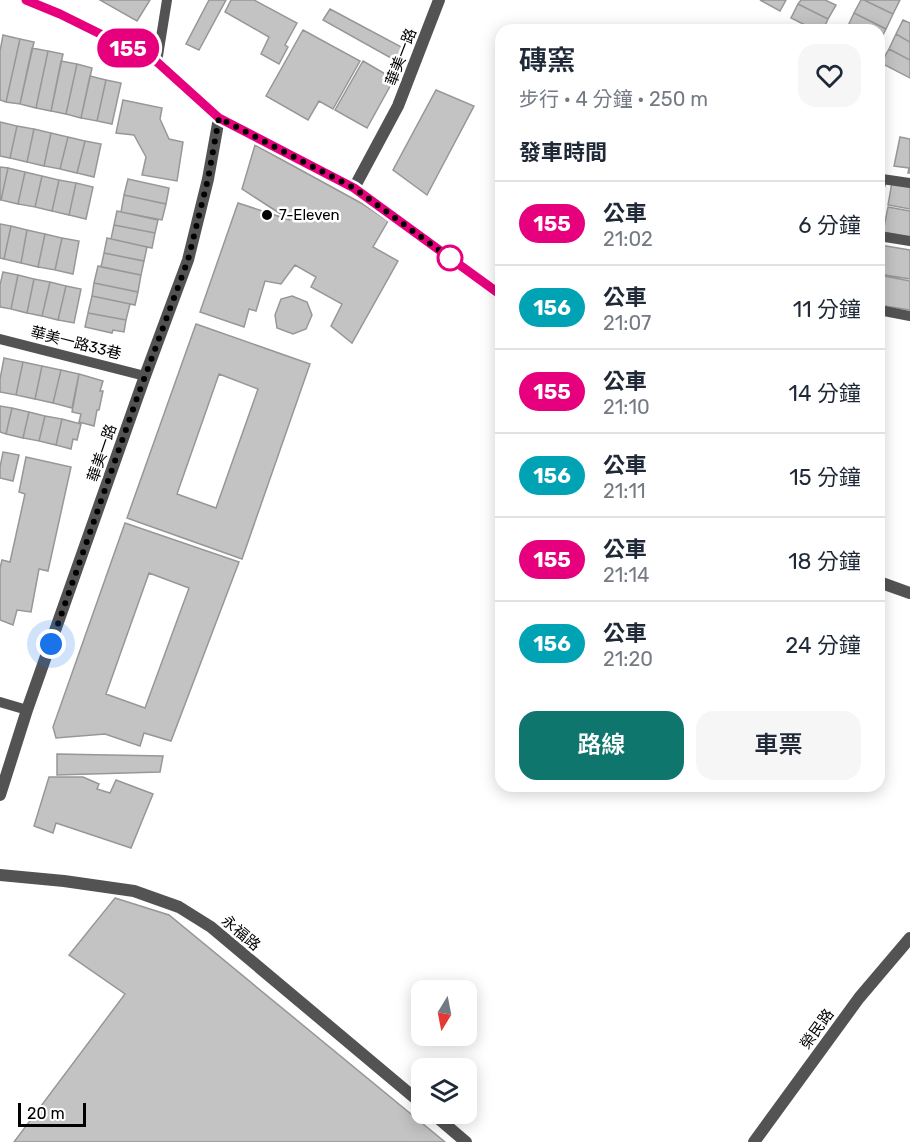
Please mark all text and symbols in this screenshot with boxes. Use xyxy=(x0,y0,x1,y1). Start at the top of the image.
street label: 華美一路 xyxy=(382,26,420,88)
line badge: 155 xyxy=(94,28,162,68)
text: 155 xyxy=(109,36,147,61)
text: 磚窯 xyxy=(519,44,575,77)
button: heart xyxy=(798,44,861,107)
text: 步行 · 4 分鐘 · 250 m xyxy=(519,87,708,111)
text: 發車時間 xyxy=(519,139,607,166)
text: 公車 xyxy=(603,200,647,227)
place label: 7-Eleven xyxy=(279,206,340,224)
marker: 7-Eleven xyxy=(260,208,274,222)
text: 155 xyxy=(533,211,571,236)
text: 6 分鐘 xyxy=(798,212,861,239)
text: 21:02 xyxy=(603,227,653,251)
unlabelled marker xyxy=(437,245,463,271)
text: 公車 xyxy=(603,284,647,311)
text: 156 xyxy=(533,295,571,320)
text: 11 分鐘 xyxy=(793,296,861,323)
text: 21:07 xyxy=(603,311,651,335)
street label: 華美一路33巷 xyxy=(29,323,123,363)
text: 公車 xyxy=(603,368,647,395)
text: 155 xyxy=(533,379,571,404)
text: 14 分鐘 xyxy=(789,380,861,407)
text: 21:10 xyxy=(603,395,650,419)
street label: 華美一路 xyxy=(84,422,120,484)
text: 公車 xyxy=(603,452,647,479)
text: 156 xyxy=(533,463,571,488)
text: 15 分鐘 xyxy=(789,464,861,491)
text: 21:11 xyxy=(603,479,646,503)
text: 公車 xyxy=(603,536,647,563)
text: 155 xyxy=(533,547,571,572)
text: 18 分鐘 xyxy=(788,548,861,575)
text: 21:14 xyxy=(603,563,649,587)
text: 公車 xyxy=(603,620,647,647)
your location xyxy=(36,629,66,659)
text: 156 xyxy=(533,631,571,656)
text: 24 分鐘 xyxy=(785,632,861,659)
text: 21:20 xyxy=(603,647,653,671)
button: 路線 xyxy=(519,711,684,780)
button: 車票 xyxy=(696,711,861,780)
street label: 永福路 xyxy=(218,912,264,954)
north arrow xyxy=(411,980,477,1046)
map controls xyxy=(411,980,477,1124)
street label: 榮民路 xyxy=(796,1006,838,1052)
button: layers xyxy=(411,1058,477,1124)
scale bar xyxy=(18,1100,86,1128)
text: 20 m xyxy=(27,1104,65,1123)

